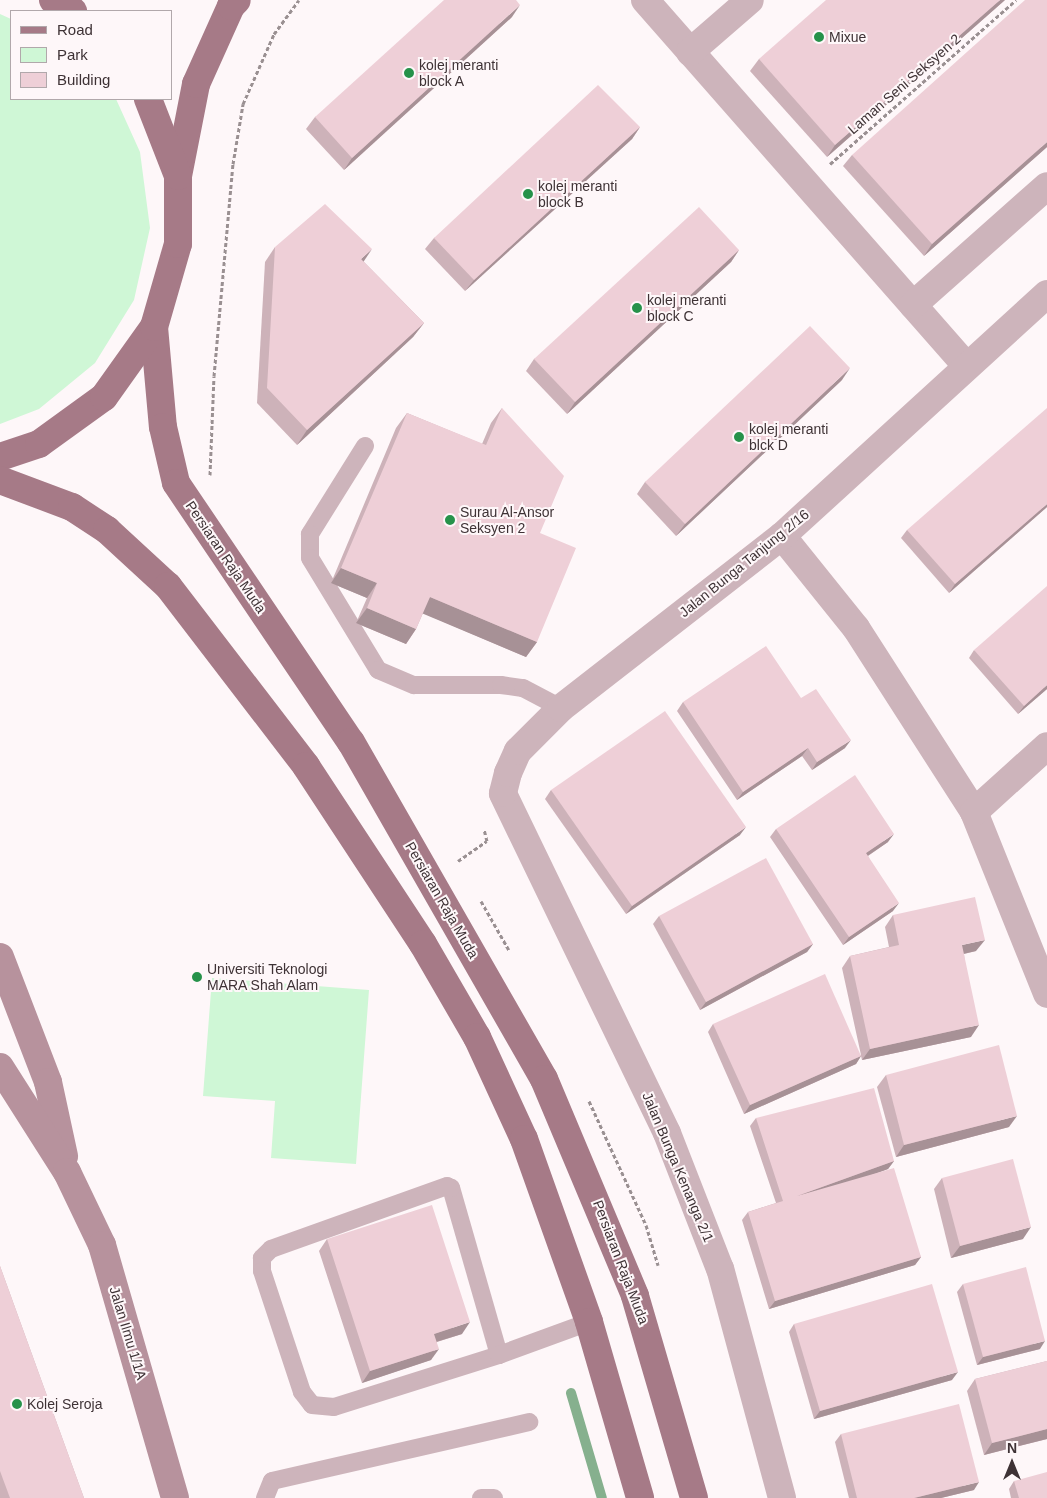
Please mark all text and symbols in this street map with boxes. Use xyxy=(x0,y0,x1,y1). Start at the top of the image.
legend xyxy=(10,10,172,100)
text: Road xyxy=(57,21,93,38)
place label: Mixue xyxy=(829,29,866,45)
street label: Laman Seni Seksyen 2 xyxy=(844,30,964,138)
marker: Mixue xyxy=(813,31,825,43)
text: Park xyxy=(57,46,88,63)
place label: kolej meranti block A xyxy=(419,57,498,90)
marker: kolej meranti block A xyxy=(403,67,415,79)
text: Building xyxy=(57,71,110,88)
place label: kolej meranti block B xyxy=(538,178,617,210)
marker: kolej meranti block B xyxy=(522,188,534,200)
place label: kolej meranti block C xyxy=(647,292,726,324)
marker: kolej meranti block C xyxy=(631,302,643,314)
place label: kolej meranti blck D xyxy=(749,421,828,454)
marker: kolej meranti blck D xyxy=(733,431,745,443)
street label: Persiaran Raja Muda xyxy=(182,498,270,616)
place label: Surau Al-Ansor Seksyen 2 xyxy=(460,504,555,536)
street label: Jalan Bunga Tanjung 2/16 xyxy=(676,506,812,620)
marker: Surau Al-Ansor Seksyen 2 xyxy=(444,514,456,526)
street label: Persiaran Raja Muda xyxy=(402,839,482,961)
place label: Universiti Teknologi MARA Shah Alam xyxy=(207,961,328,994)
marker: Universiti Teknologi MARA Shah Alam xyxy=(191,971,203,983)
street label: Jalan Bunga Kenanga 2/1 xyxy=(639,1090,717,1244)
street label: Persiaran Raja Muda xyxy=(590,1198,652,1326)
street label: Jalan Ilmu 1/1A xyxy=(106,1284,150,1382)
place label: Kolej Seroja xyxy=(27,1396,102,1412)
marker: Kolej Seroja xyxy=(11,1398,23,1410)
north arrow xyxy=(987,1438,1037,1488)
text: N xyxy=(1007,1440,1017,1456)

